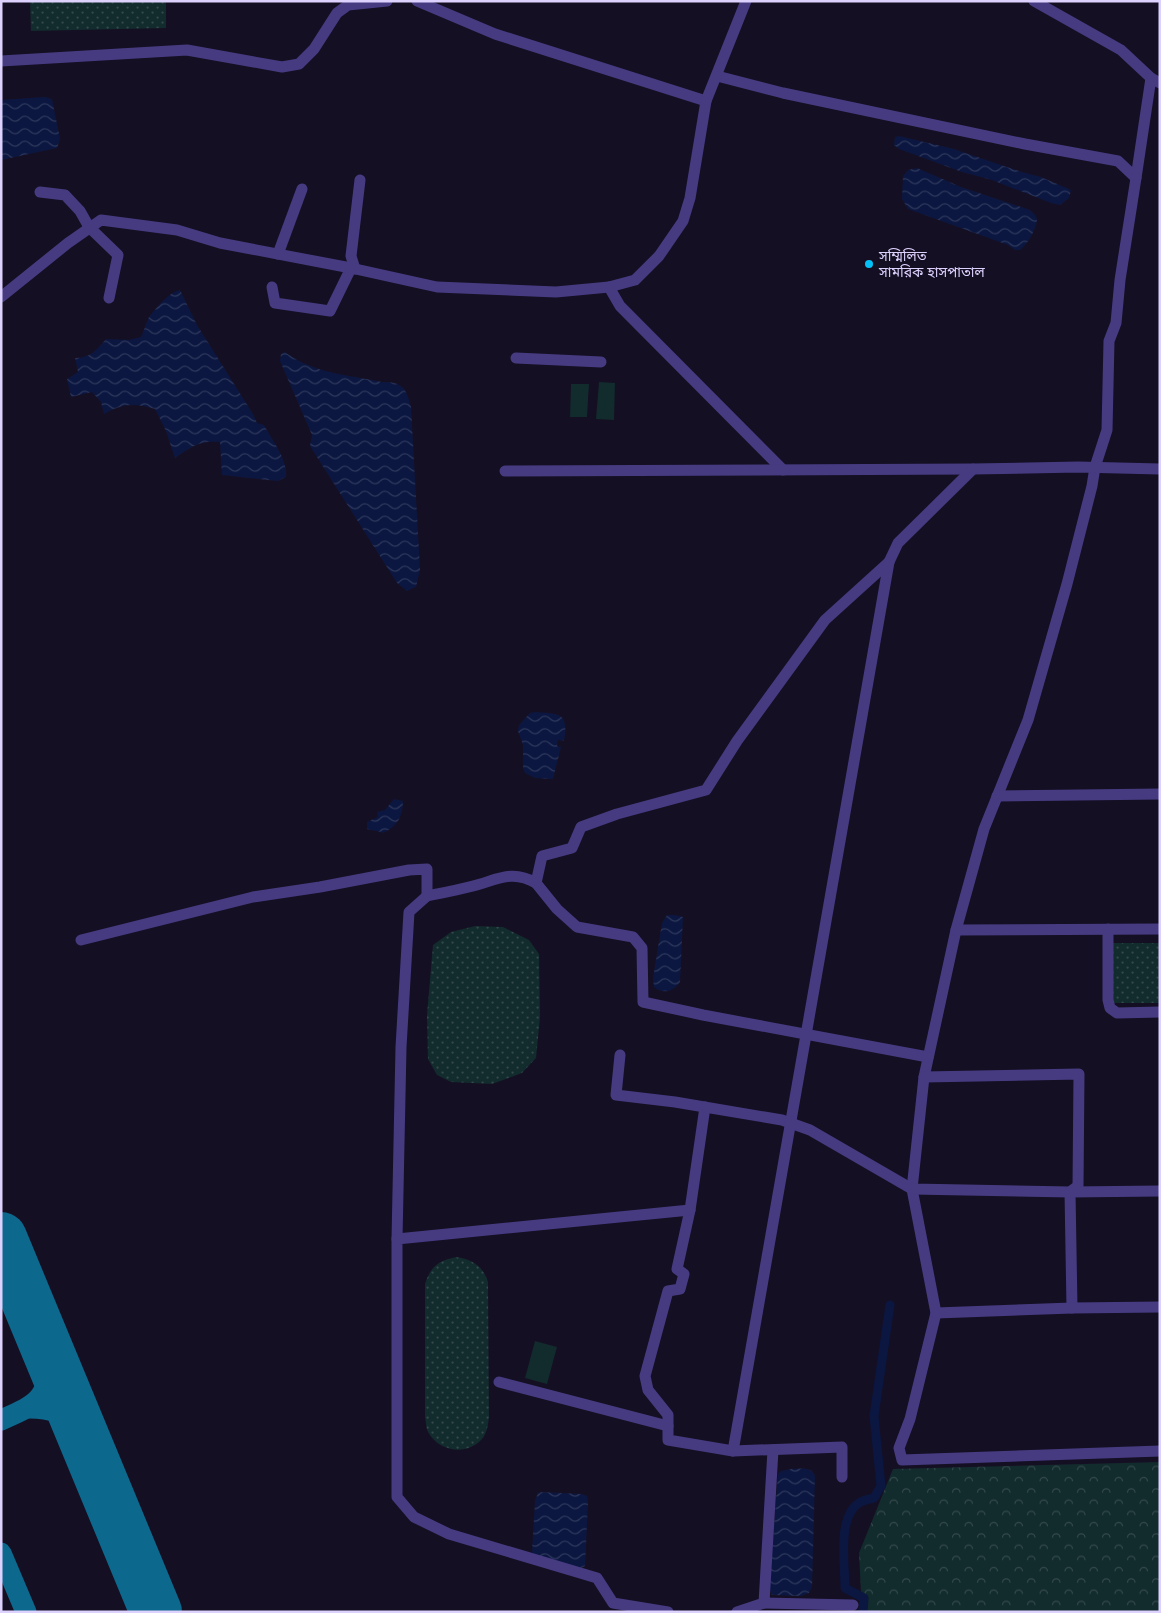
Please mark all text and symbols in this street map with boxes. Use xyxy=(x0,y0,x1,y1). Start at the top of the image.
place label: সম্মিলিত সামরিক হাসপাতাল xyxy=(878,248,986,280)
marker: সম্মিলিত সামরিক হাসপাতাল xyxy=(863,258,875,270)

